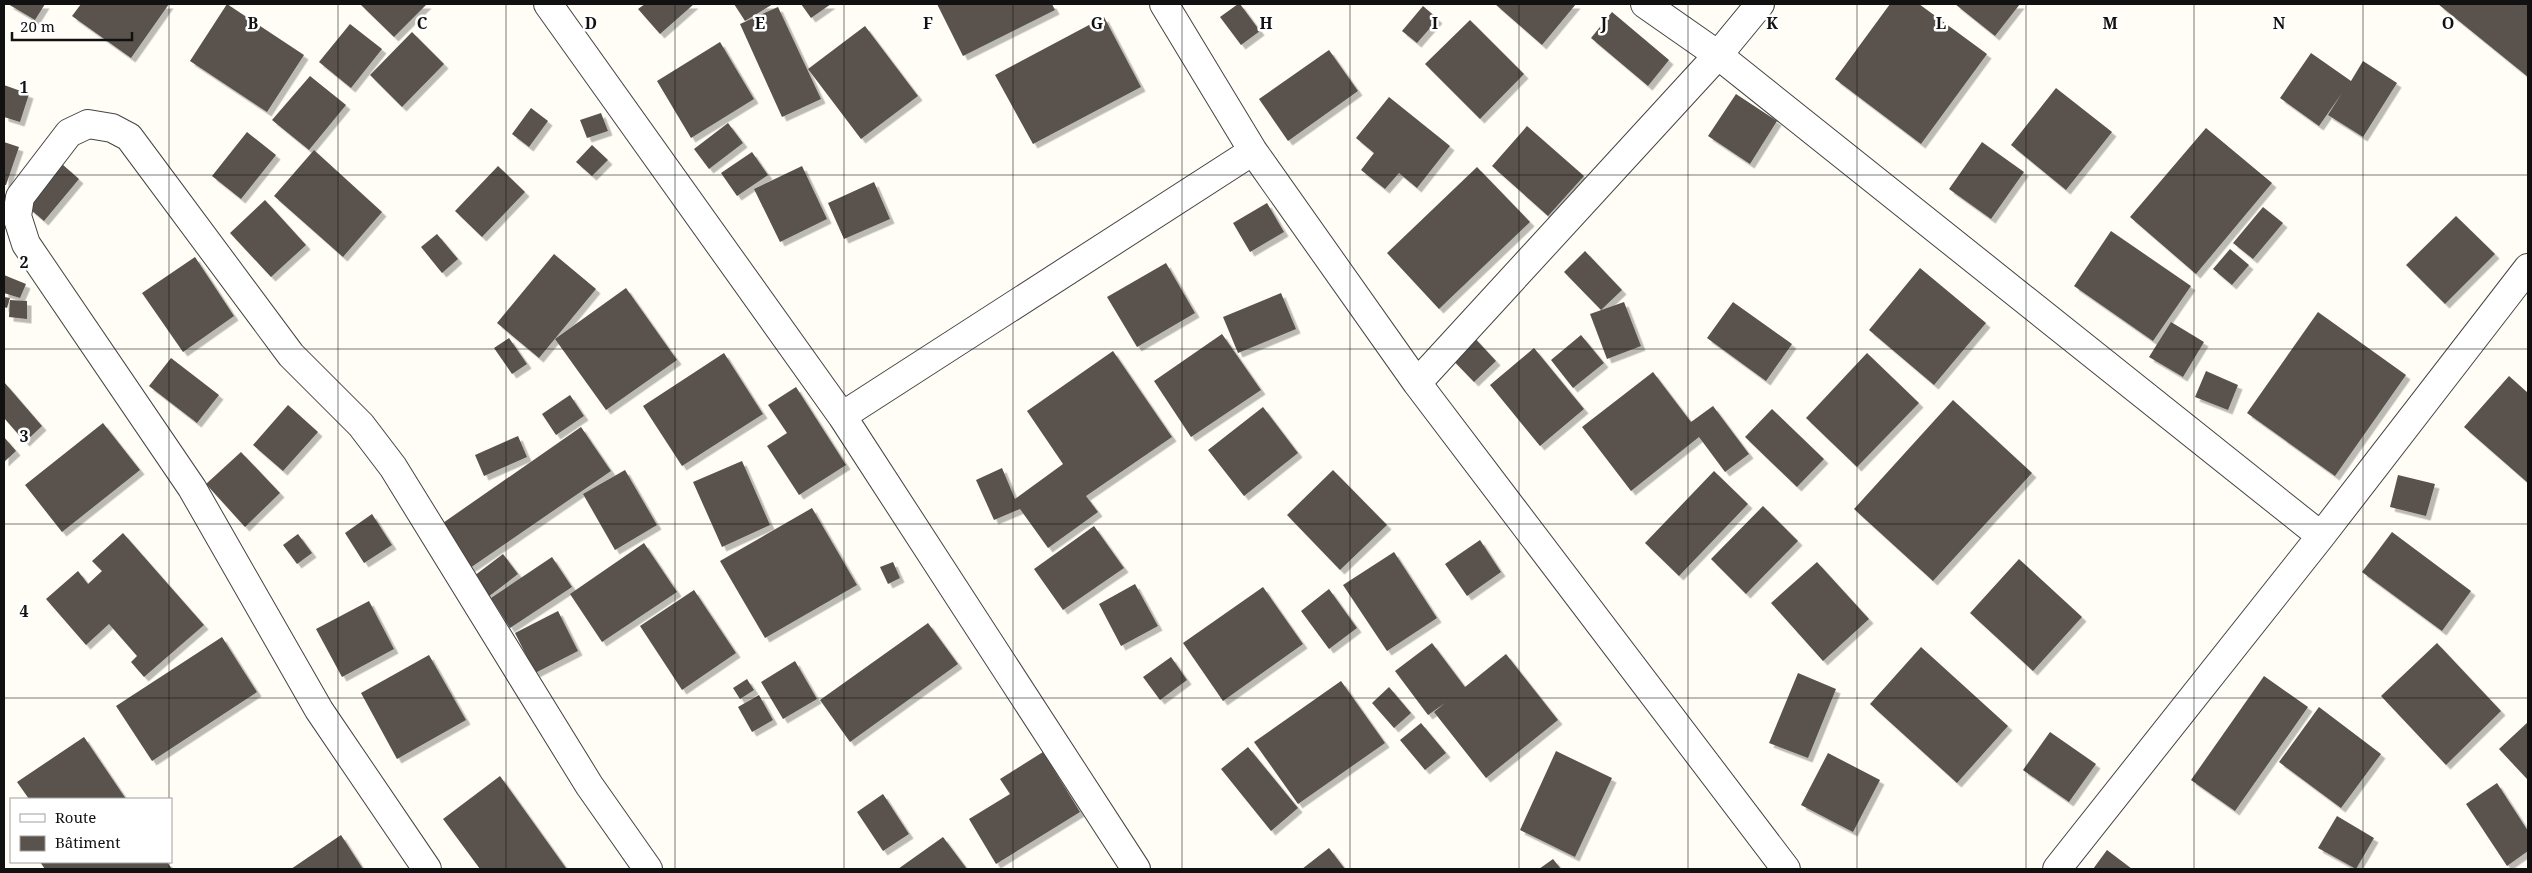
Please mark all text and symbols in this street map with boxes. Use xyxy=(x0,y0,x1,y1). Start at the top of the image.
scale bar xyxy=(12,10,132,42)
text: B xyxy=(248,12,259,34)
text: C xyxy=(417,12,428,34)
text: D xyxy=(585,12,597,34)
text: E xyxy=(755,12,765,34)
text: F xyxy=(923,12,933,34)
text: G xyxy=(1091,12,1103,34)
text: H xyxy=(1259,12,1273,34)
text: I xyxy=(1432,12,1438,34)
text: J xyxy=(1600,12,1608,34)
text: K xyxy=(1766,12,1778,34)
text: L xyxy=(1936,12,1946,34)
text: M xyxy=(2102,12,2118,34)
text: N xyxy=(2273,12,2286,34)
text: O xyxy=(2442,12,2454,34)
text: 20 m xyxy=(20,16,55,36)
text: 1 xyxy=(19,76,29,98)
text: 2 xyxy=(19,251,29,273)
text: 3 xyxy=(19,425,29,447)
text: 4 xyxy=(19,600,29,622)
legend xyxy=(10,798,172,863)
text: Route xyxy=(55,807,96,827)
text: Bâtiment xyxy=(55,832,121,852)

